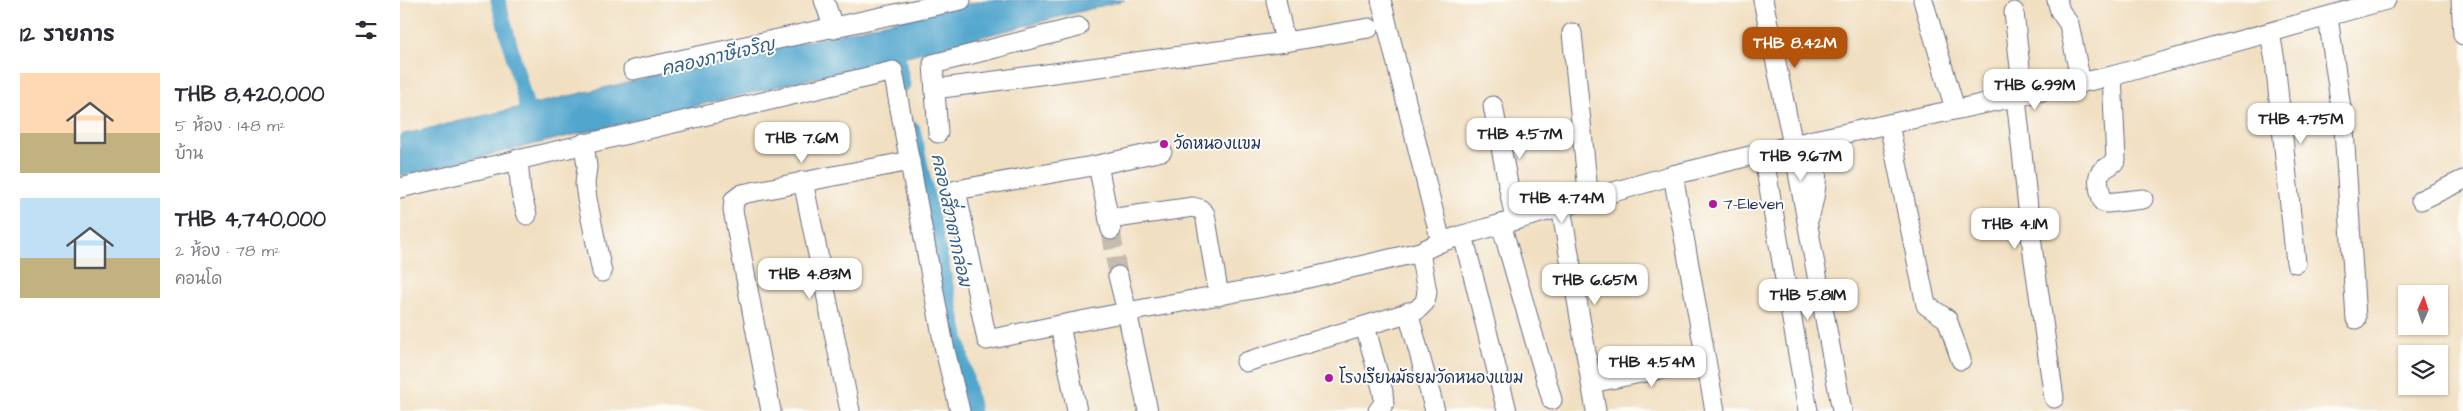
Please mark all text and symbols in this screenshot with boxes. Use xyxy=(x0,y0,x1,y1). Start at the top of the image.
icon: filters xyxy=(352,16,380,44)
text: 12 รายการ xyxy=(20,20,115,49)
pin: THB 8.42M xyxy=(1738,27,1852,69)
water label: คลองภาษีเจริญ xyxy=(659,31,779,82)
text: THB 8.42M xyxy=(1753,32,1837,54)
pin: THB 6.99M xyxy=(1978,68,2092,111)
text: THB 6.99M xyxy=(1994,74,2076,96)
text: THB 8,420,000 xyxy=(175,80,325,109)
icon: home xyxy=(60,93,120,153)
pin: THB 4.75M xyxy=(2244,102,2358,145)
text: THB 4.75M xyxy=(2259,108,2343,130)
text: 5 ห้อง · 148 m² xyxy=(175,115,286,137)
pin: THB 4.57M xyxy=(1463,118,1577,160)
pin: THB 7.6M xyxy=(750,121,854,164)
text: THB 4.57M xyxy=(1478,123,1562,145)
text: THB 7.6M xyxy=(766,127,838,149)
place label: วัดหนองแขม xyxy=(1174,133,1261,155)
marker: วัดหนองแขม xyxy=(1158,138,1170,150)
pin: THB 9.67M xyxy=(1744,140,1858,182)
text: บ้าน xyxy=(175,143,203,165)
text: THB 9.67M xyxy=(1760,145,1842,167)
water label: คลองสี่วาตากล่อม xyxy=(925,150,983,291)
pin: THB 4.74M xyxy=(1505,182,1619,224)
text: THB 4.74M xyxy=(1520,187,1604,209)
place label: 7-Eleven xyxy=(1723,193,1783,215)
marker: 7-Eleven xyxy=(1707,198,1719,210)
text: THB 4,740,000 xyxy=(175,205,326,234)
pin: THB 4.1M xyxy=(1963,208,2067,250)
text: THB 4.1M xyxy=(1982,213,2048,235)
icon: home xyxy=(60,218,120,278)
text: 2 ห้อง · 78 m² xyxy=(175,240,280,262)
pin: THB 4.83M xyxy=(753,258,867,300)
text: THB 4.83M xyxy=(769,263,851,285)
pin: THB 6.65M xyxy=(1538,264,1652,306)
text: คอนโด xyxy=(175,268,222,290)
text: THB 6.65M xyxy=(1553,269,1637,291)
pin: THB 5.81M xyxy=(1751,278,1865,321)
text: THB 5.81M xyxy=(1770,284,1846,306)
north arrow xyxy=(2398,285,2448,335)
map controls xyxy=(2398,285,2448,395)
button: layers xyxy=(2398,345,2448,395)
pin: THB 4.54M xyxy=(1595,346,1709,388)
text: THB 4.54M xyxy=(1609,351,1695,373)
place label: โรงเรียนมัธยมวัดหนองแขม xyxy=(1339,366,1523,389)
marker: โรงเรียนมัธยมวัดหนองแขม xyxy=(1323,372,1335,384)

